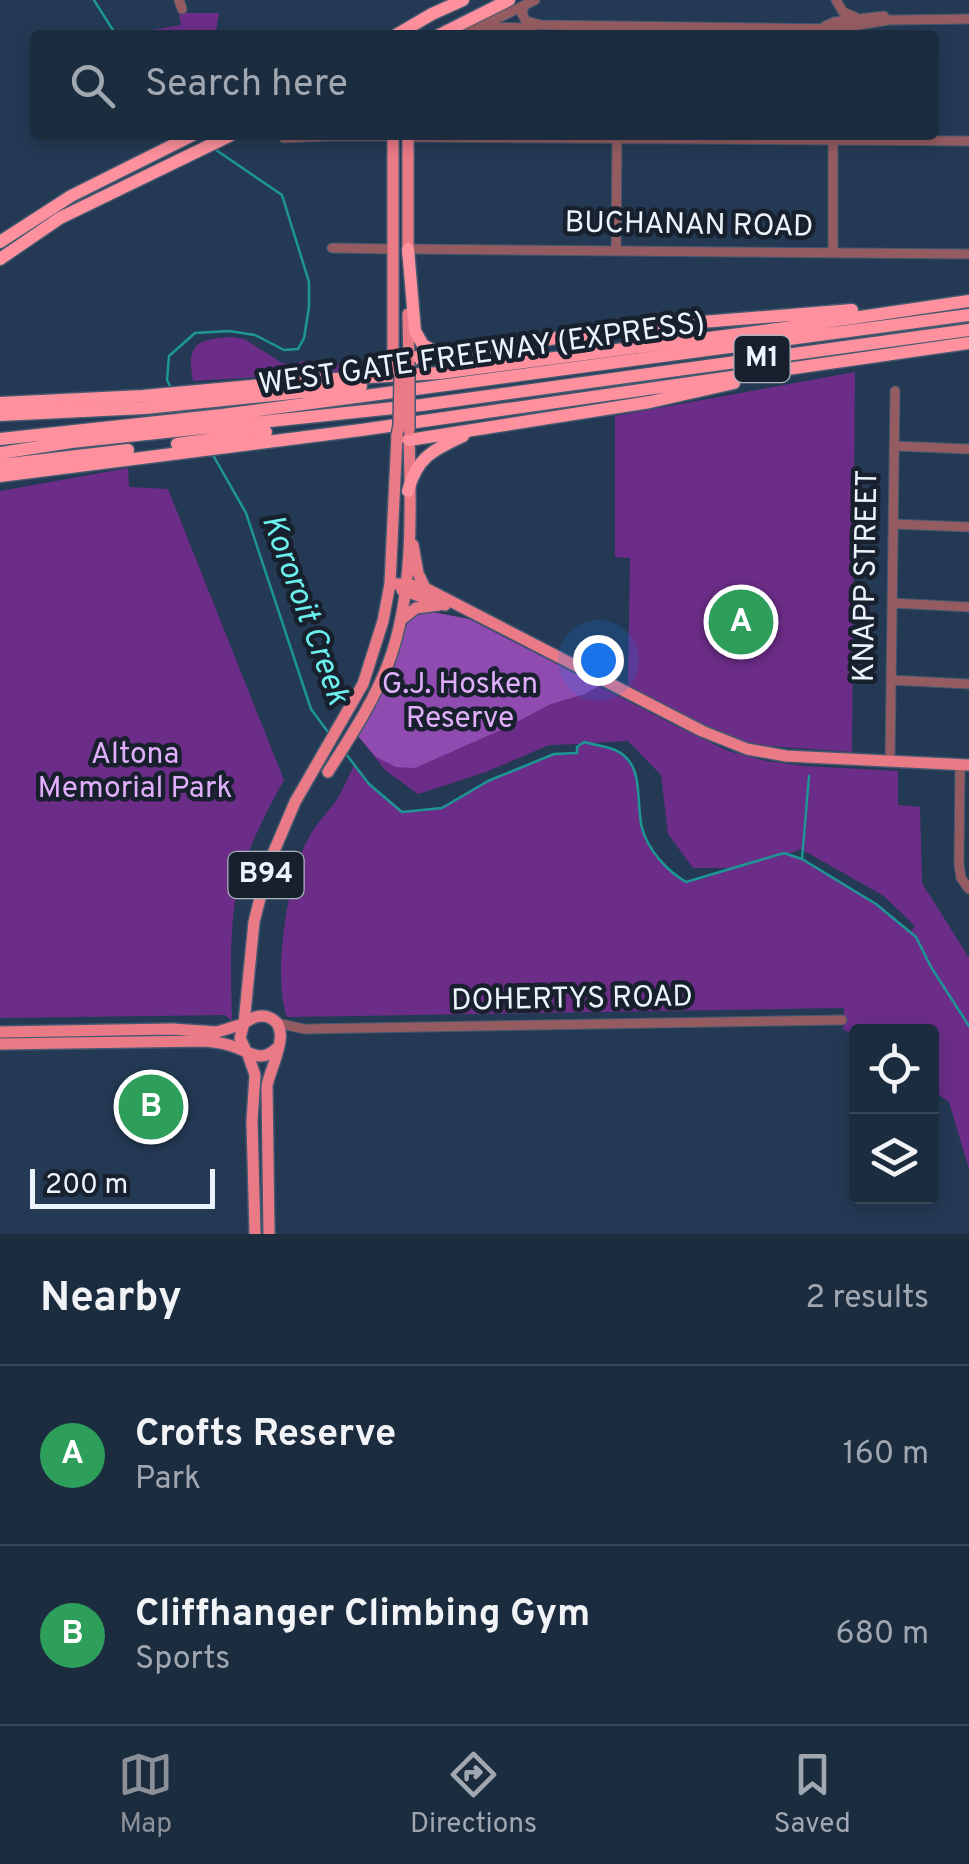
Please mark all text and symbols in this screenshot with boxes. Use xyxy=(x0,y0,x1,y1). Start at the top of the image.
search box xyxy=(30,30,939,140)
icon: search xyxy=(65,58,120,113)
text: Search here xyxy=(145,61,348,110)
street label: BUCHANAN ROAD xyxy=(564,205,814,247)
street label: WEST GATE FREEWAY (EXPRESS) xyxy=(256,305,708,405)
road number: M1 xyxy=(734,336,790,382)
street label: KNAPP STREET xyxy=(847,469,887,683)
water label: Kororoit Creek xyxy=(251,509,357,711)
pin: A xyxy=(708,584,774,660)
your location xyxy=(573,635,624,686)
park label: G.J. Hosken Reserve xyxy=(382,667,538,738)
park label: Altona Memorial Park xyxy=(38,737,232,808)
road number: B94 xyxy=(228,852,304,898)
street label: DOHERTYS ROAD xyxy=(451,979,693,1021)
map controls xyxy=(849,1024,939,1204)
button: locate xyxy=(849,1024,939,1114)
pin: B xyxy=(118,1070,184,1144)
button: layers xyxy=(849,1114,939,1204)
scale bar xyxy=(30,1164,215,1208)
text: 200 m xyxy=(45,1168,128,1204)
text: Nearby xyxy=(40,1273,182,1326)
text: 2 results xyxy=(805,1279,929,1319)
text: Crofts Reserve xyxy=(135,1411,396,1460)
text: A xyxy=(61,1435,84,1475)
text: 160 m xyxy=(843,1435,929,1475)
text: Park xyxy=(135,1460,201,1500)
text: Cliffhanger Climbing Gym xyxy=(135,1591,590,1640)
text: B xyxy=(61,1615,84,1655)
text: 680 m xyxy=(835,1615,929,1655)
text: Sports xyxy=(135,1640,230,1680)
tab: Map xyxy=(118,1747,173,1843)
tab: Directions xyxy=(410,1747,537,1843)
tab: Saved xyxy=(774,1747,851,1843)

